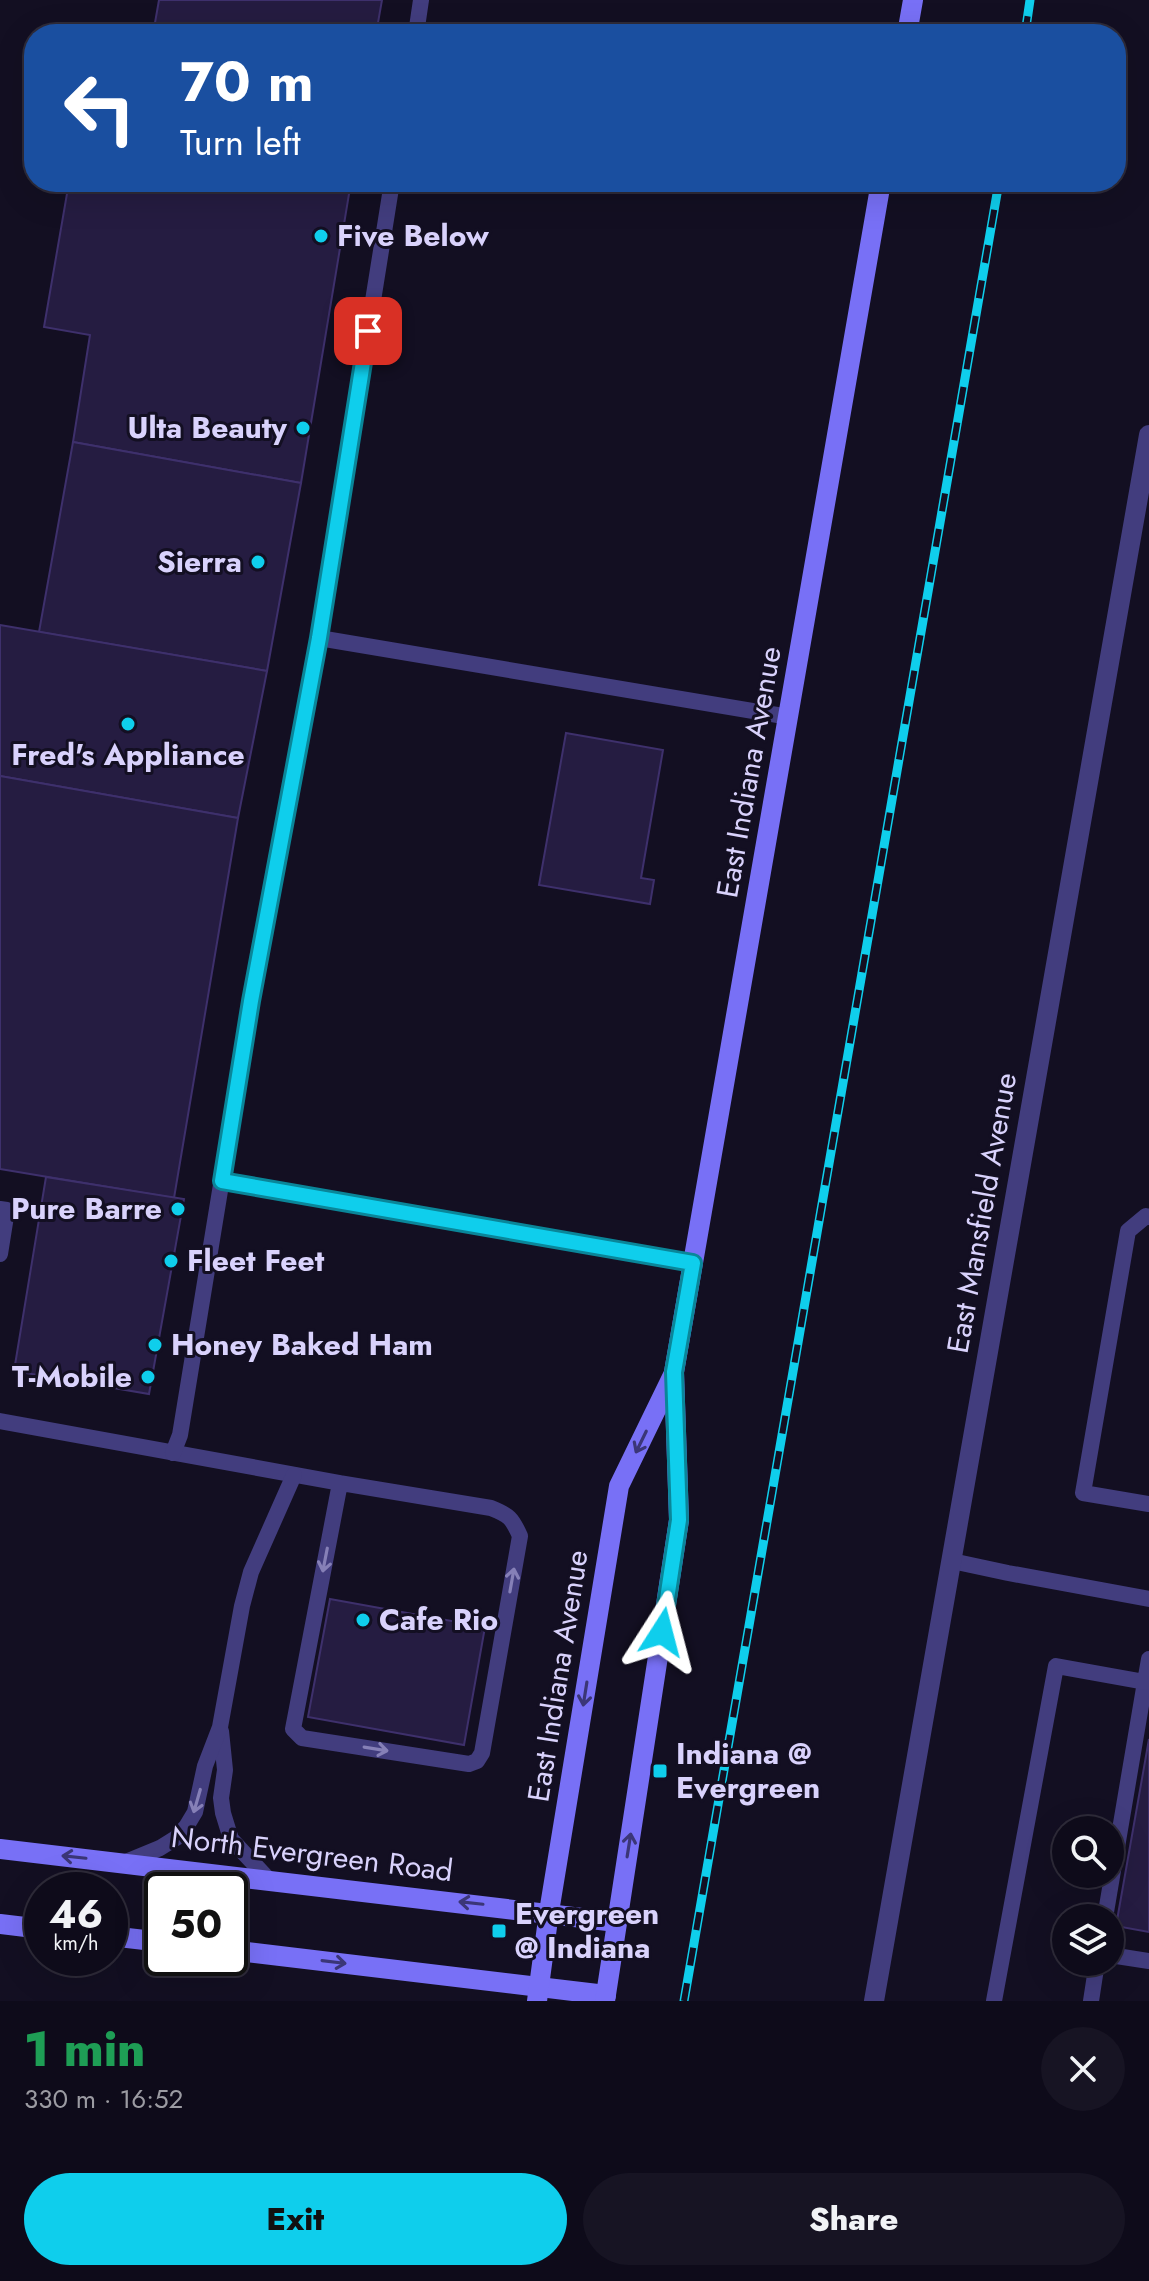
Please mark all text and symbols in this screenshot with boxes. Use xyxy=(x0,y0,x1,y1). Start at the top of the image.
text: 70 m xyxy=(180,41,314,122)
icon: left xyxy=(48,56,152,160)
text: Turn left xyxy=(180,116,301,168)
place label: Five Below xyxy=(337,214,490,257)
marker: Five Below xyxy=(312,227,330,245)
pin xyxy=(334,297,402,365)
icon: arrive xyxy=(346,309,390,353)
place label: Ulta Beauty xyxy=(127,406,287,449)
marker: Ulta Beauty xyxy=(294,419,312,437)
place label: Sierra xyxy=(157,540,242,583)
marker: Sierra xyxy=(249,553,267,571)
street label: East Indiana Avenue xyxy=(705,643,792,901)
marker: Fred's Appliance xyxy=(119,715,137,733)
place label: Fred's Appliance xyxy=(11,733,245,776)
street label: East Mansfield Avenue xyxy=(936,1069,1027,1357)
place label: Pure Barre xyxy=(11,1187,162,1230)
marker: Pure Barre xyxy=(169,1200,187,1218)
place label: Fleet Feet xyxy=(187,1239,325,1282)
marker: Fleet Feet xyxy=(162,1252,180,1270)
place label: Honey Baked Ham xyxy=(171,1323,433,1366)
marker: Honey Baked Ham xyxy=(146,1336,164,1354)
place label: T-Mobile xyxy=(12,1355,132,1398)
marker: T-Mobile xyxy=(139,1368,157,1386)
one-way arrow xyxy=(633,1430,648,1454)
one-way arrow xyxy=(317,1546,332,1572)
street label: East Indiana Avenue xyxy=(516,1547,599,1805)
one-way arrow xyxy=(506,1568,521,1593)
position arrow xyxy=(620,1590,704,1674)
place label: Cafe Rio xyxy=(379,1598,498,1641)
marker: Cafe Rio xyxy=(354,1611,372,1629)
one-way arrow xyxy=(577,1681,592,1707)
place label: Indiana @ Evergreen xyxy=(676,1732,820,1809)
one-way arrow xyxy=(363,1742,388,1757)
marker: Indiana @ Evergreen xyxy=(651,1762,669,1780)
one-way arrow xyxy=(189,1788,204,1814)
street label: North Evergreen Road xyxy=(169,1815,455,1892)
map controls xyxy=(1052,1816,1124,1976)
button: search xyxy=(1052,1816,1124,1888)
one-way arrow xyxy=(622,1832,637,1858)
one-way arrow xyxy=(61,1849,88,1864)
speed limit sign: 50 xyxy=(144,1872,248,1976)
text: 46 xyxy=(49,1885,103,1943)
place label: Evergreen @ Indiana xyxy=(515,1892,659,1969)
one-way arrow xyxy=(459,1896,485,1911)
button: layers xyxy=(1052,1904,1124,1976)
marker: Evergreen @ Indiana xyxy=(490,1922,508,1940)
text: km/h xyxy=(53,1929,99,1958)
one-way arrow xyxy=(320,1954,347,1969)
text: 1 min xyxy=(24,2015,145,2084)
button: close xyxy=(1041,2027,1125,2111)
text: 330 m · 16:52 xyxy=(24,2080,183,2118)
button: Exit xyxy=(24,2173,567,2265)
button: Share xyxy=(583,2173,1125,2265)

